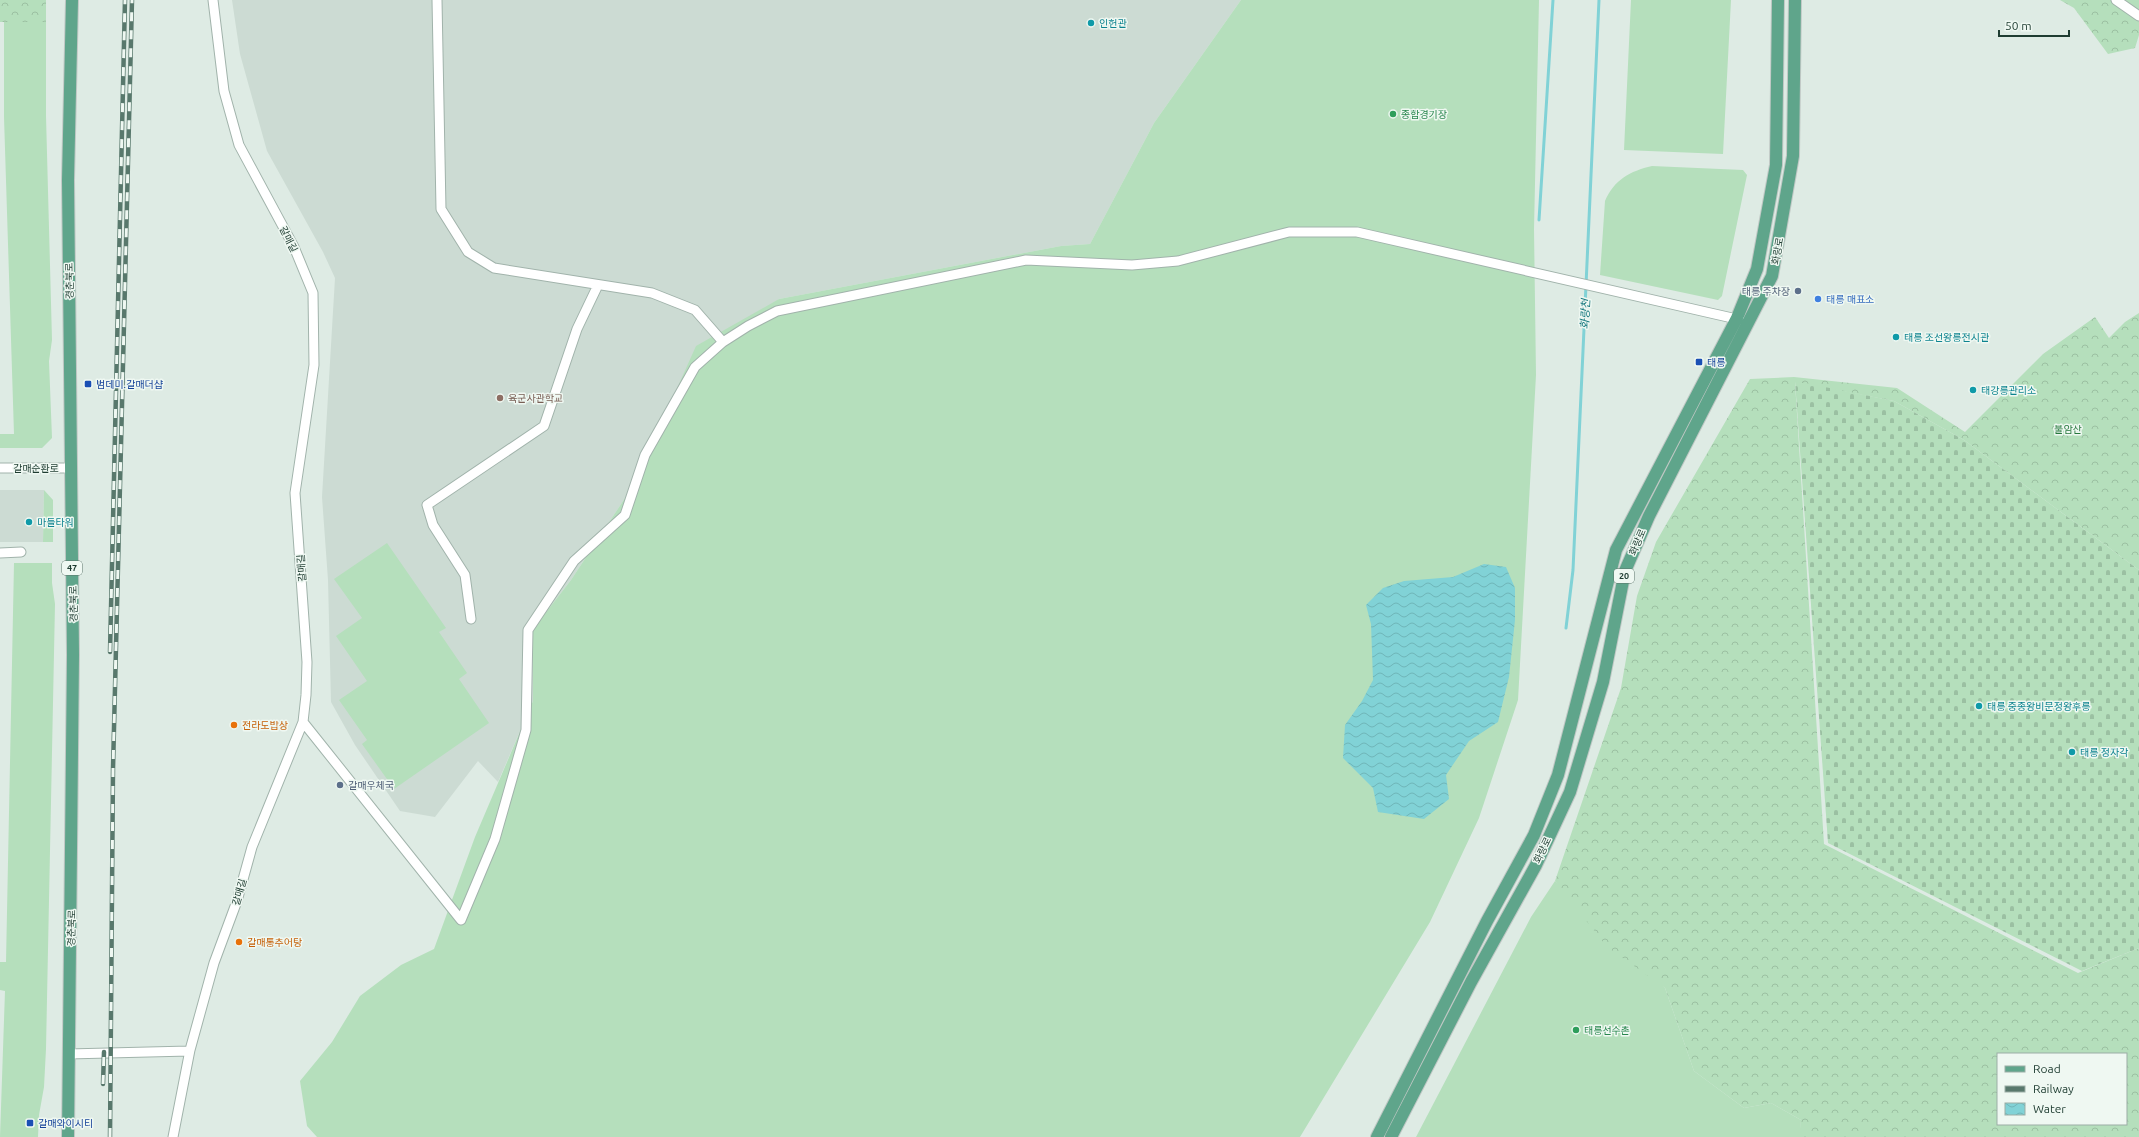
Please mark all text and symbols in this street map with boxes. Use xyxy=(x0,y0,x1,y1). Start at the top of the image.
scale bar xyxy=(1999,12,2069,38)
marker: 인헌관 xyxy=(1086,18,1096,28)
place label: 인헌관 xyxy=(1099,18,1127,29)
text: 50 m xyxy=(2005,19,2032,32)
marker: 종합경기장 xyxy=(1388,109,1398,119)
place label: 종합경기장 xyxy=(1401,109,1447,120)
street label: 갈매길 xyxy=(277,224,300,254)
street label: 화랑로 xyxy=(1770,237,1785,266)
street label: 경춘북로 xyxy=(64,262,75,299)
place label: 태릉 주차장 xyxy=(1742,286,1790,297)
marker: 태릉 주차장 xyxy=(1793,286,1803,296)
marker: 태릉 매표소 xyxy=(1813,294,1823,304)
place label: 태릉 매표소 xyxy=(1826,294,1874,305)
water label: 화랑천 xyxy=(1578,297,1592,329)
marker: 태릉 조선왕릉전시관 xyxy=(1891,332,1901,342)
place label: 태릉 조선왕릉전시관 xyxy=(1904,332,1990,343)
marker: 태릉 xyxy=(1694,357,1704,367)
place label: 태릉 xyxy=(1707,357,1725,368)
marker: 범데미.갈매더샵 xyxy=(83,379,93,389)
place label: 범데미.갈매더샵 xyxy=(96,379,164,390)
marker: 태강릉관리소 xyxy=(1968,385,1978,395)
place label: 태강릉관리소 xyxy=(1981,385,2036,396)
marker: 육군사관학교 xyxy=(495,393,505,403)
place label: 육군사관학교 xyxy=(508,393,563,404)
park label: 불암산 xyxy=(2054,424,2082,435)
street label: 갈매순환로 xyxy=(13,463,59,474)
marker: 마들타워 xyxy=(24,517,34,527)
place label: 마들타워 xyxy=(37,517,74,528)
street label: 화랑로 xyxy=(1627,527,1648,557)
street label: 갈매길 xyxy=(295,554,308,582)
road number: 47 xyxy=(62,561,82,575)
road number: 20 xyxy=(1614,569,1634,583)
street label: 경춘북로 xyxy=(68,585,79,622)
marker: 태릉 중종왕비문정왕후릉 xyxy=(1974,701,1984,711)
place label: 태릉 중종왕비문정왕후릉 xyxy=(1987,701,2091,712)
marker: 전라도밥상 xyxy=(229,720,239,730)
place label: 전라도밥상 xyxy=(242,720,288,731)
marker: 태릉 정자각 xyxy=(2067,747,2077,757)
place label: 태릉 정자각 xyxy=(2080,747,2129,758)
marker: 갈매우체국 xyxy=(335,780,345,790)
place label: 갈매우체국 xyxy=(348,780,394,791)
street label: 화랑로 xyxy=(1531,835,1553,865)
street label: 갈매길 xyxy=(230,877,249,907)
street label: 경춘북로 xyxy=(66,910,77,947)
marker: 갈매통추어탕 xyxy=(234,937,244,947)
place label: 갈매통추어탕 xyxy=(247,937,302,948)
marker: 태릉선수촌 xyxy=(1571,1025,1581,1035)
place label: 태릉선수촌 xyxy=(1584,1025,1630,1036)
legend xyxy=(1997,1053,2127,1125)
text: Road xyxy=(2033,1062,2061,1075)
text: Railway xyxy=(2033,1082,2074,1095)
text: Water xyxy=(2033,1102,2066,1115)
marker: 갈매와이시티 xyxy=(25,1118,35,1128)
place label: 갈매와이시티 xyxy=(38,1118,93,1129)

